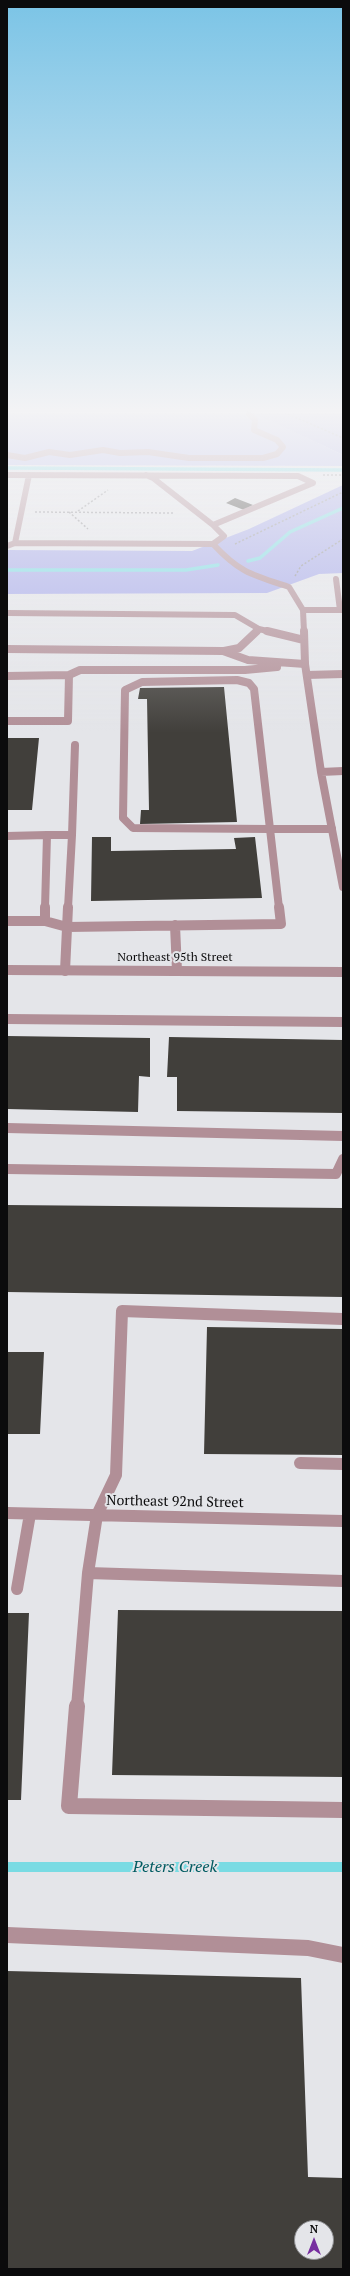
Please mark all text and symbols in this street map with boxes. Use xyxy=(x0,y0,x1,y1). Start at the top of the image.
street label: Northeast 95th Street xyxy=(117,951,233,965)
street label: Northeast 92nd Street xyxy=(106,1492,244,1512)
water label: Peters Creek xyxy=(133,1857,217,1877)
north arrow xyxy=(294,2220,334,2260)
text: N xyxy=(310,2222,318,2236)

